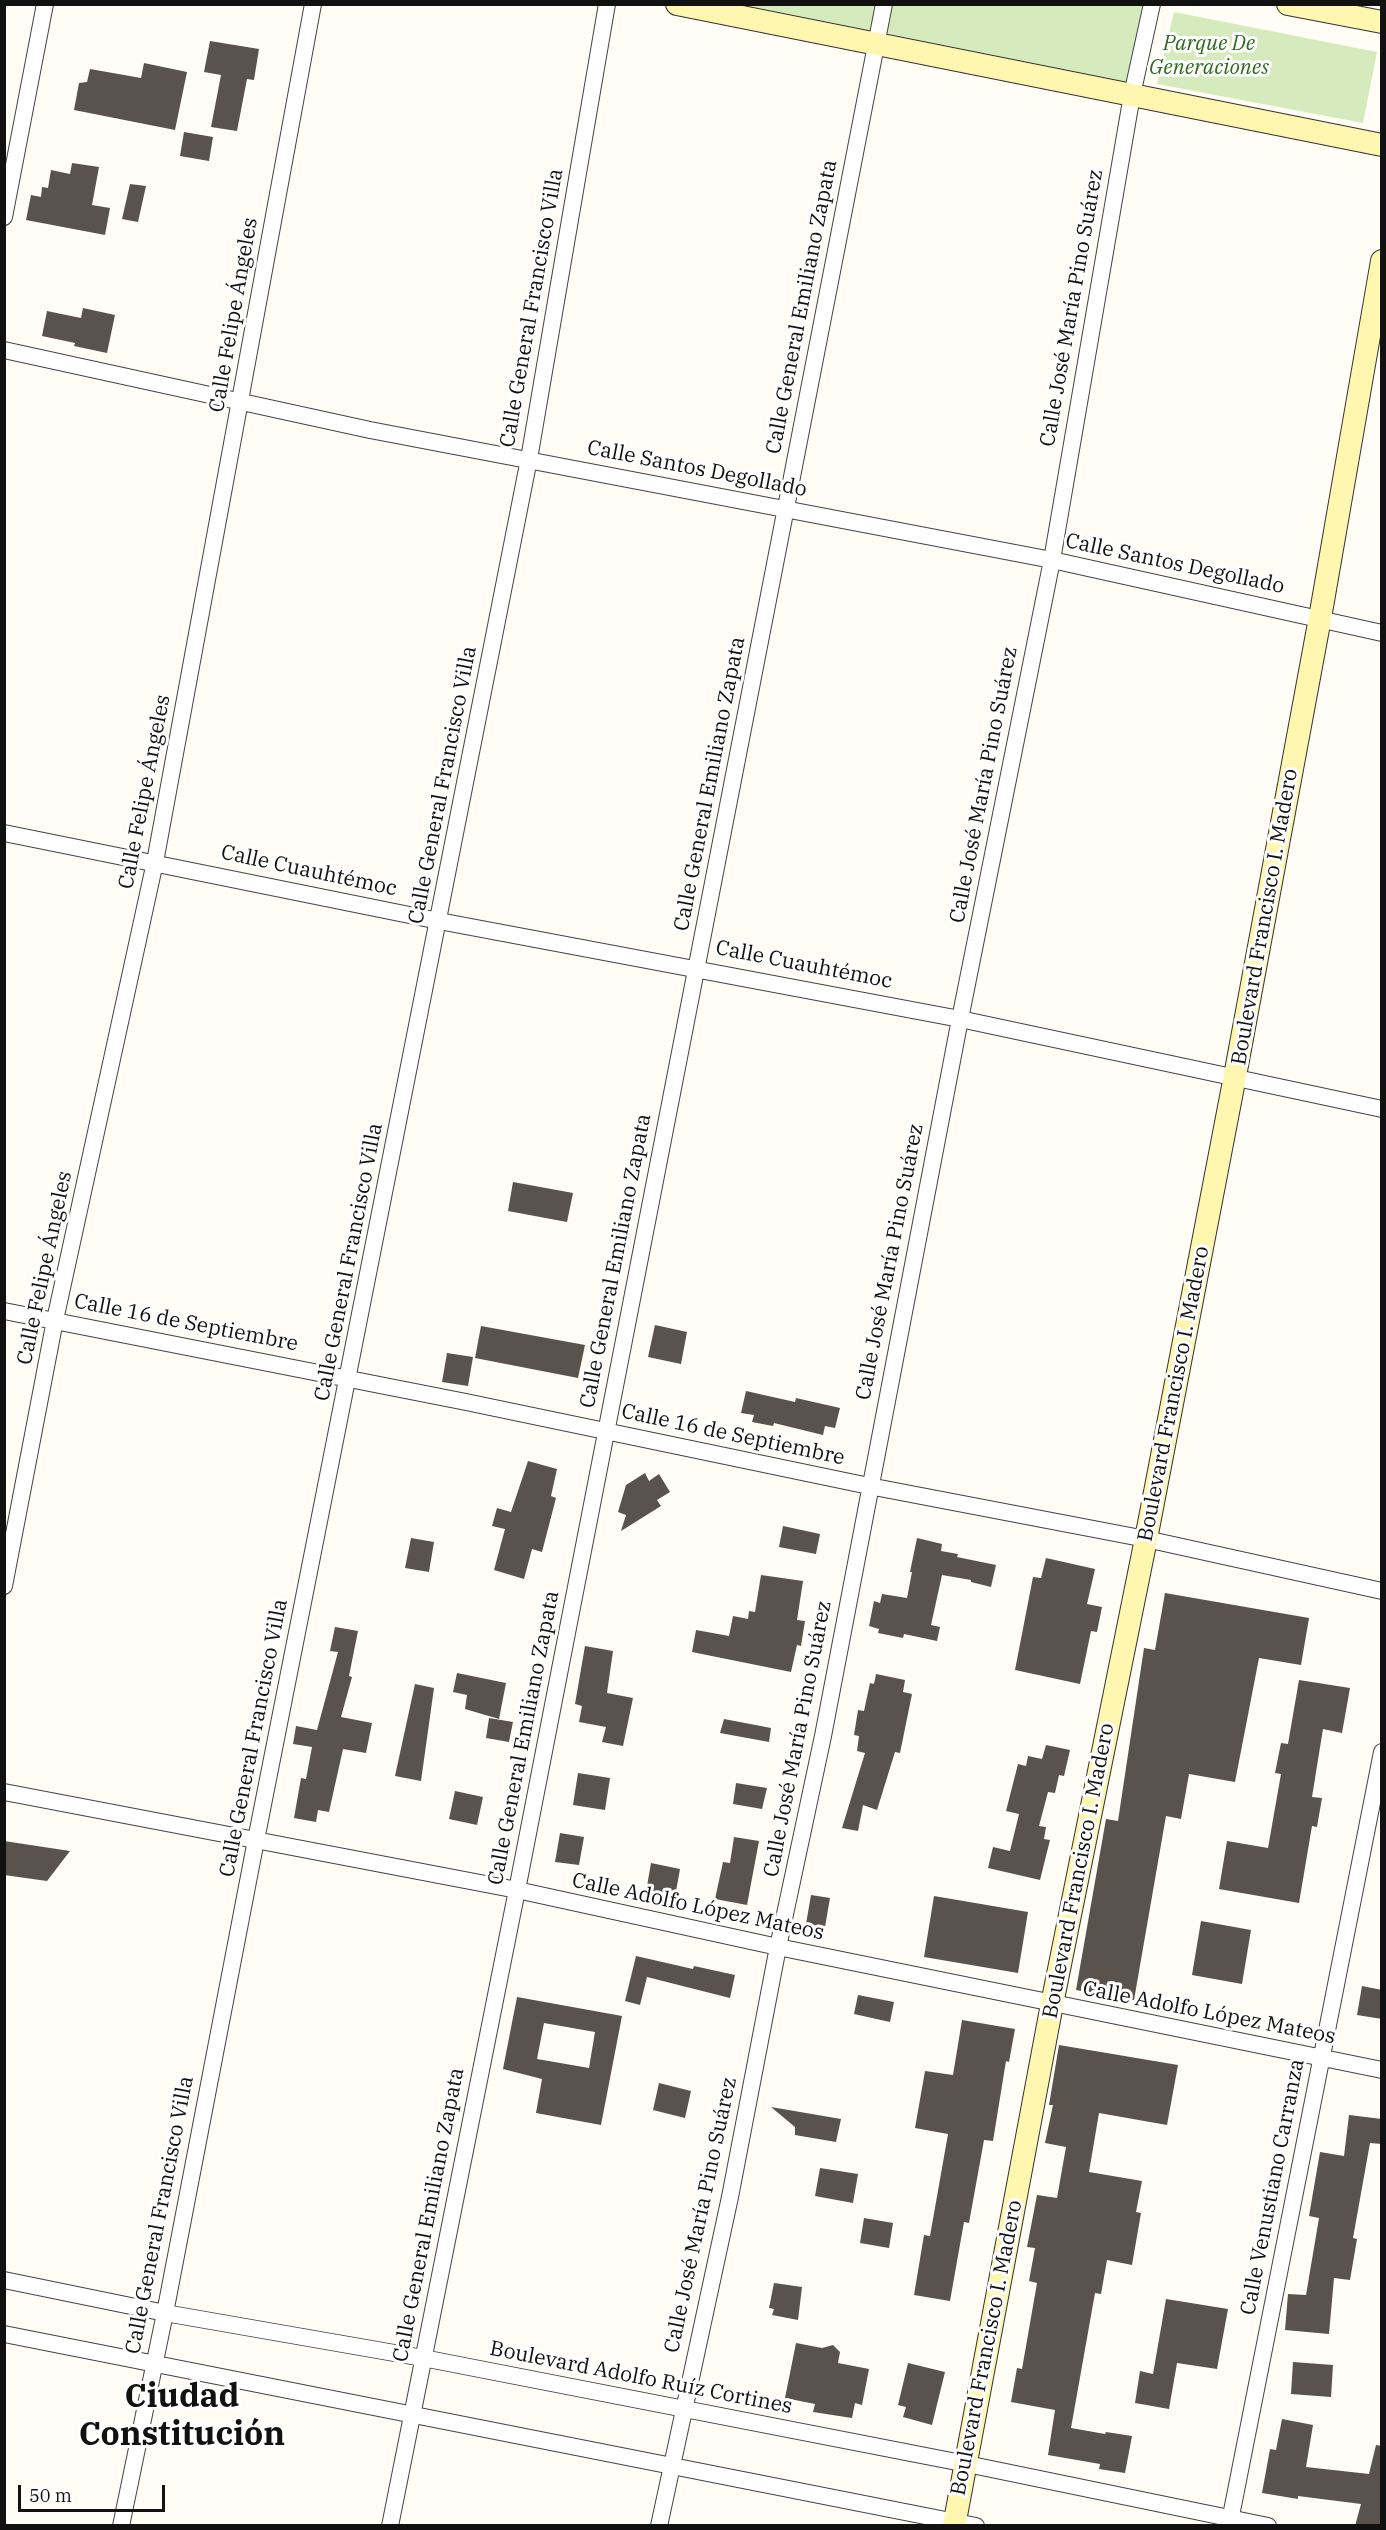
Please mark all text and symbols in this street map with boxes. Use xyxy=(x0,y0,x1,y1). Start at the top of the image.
park label: Parque De Generaciones xyxy=(1149,31,1269,81)
street label: Calle General Emiliano Zapata xyxy=(761,158,843,456)
street label: Calle General Francisco Villa xyxy=(495,167,569,449)
street label: Calle José María Pino Suárez xyxy=(1035,167,1109,449)
street label: Calle Felipe Ángeles xyxy=(204,216,264,414)
street label: Calle Santos Degollado xyxy=(585,435,809,503)
street label: Calle Santos Degollado xyxy=(1063,528,1287,600)
street label: Calle General Emiliano Zapata xyxy=(669,635,751,933)
street label: Calle General Francisco Villa xyxy=(404,644,482,926)
street label: Calle José María Pino Suárez xyxy=(945,645,1023,925)
street label: Calle Felipe Ángeles xyxy=(114,693,176,891)
street label: Boulevard Francisco I. Madero xyxy=(1227,767,1303,1067)
street label: Calle Cuauhtémoc xyxy=(219,840,399,902)
street label: Calle Cuauhtémoc xyxy=(714,936,894,994)
street label: Calle General Emiliano Zapata xyxy=(575,1112,657,1410)
street label: Calle General Francisco Villa xyxy=(310,1121,388,1403)
street label: Calle José María Pino Suárez xyxy=(851,1122,929,1402)
street label: Calle Felipe Ángeles xyxy=(12,1169,78,1367)
street label: Boulevard Francisco I. Madero xyxy=(1133,1244,1215,1544)
street label: Calle 16 de Septiembre xyxy=(72,1289,300,1357)
street label: Calle 16 de Septiembre xyxy=(619,1399,847,1471)
street label: Calle General Emiliano Zapata xyxy=(483,1589,565,1887)
street label: Calle General Francisco Villa xyxy=(215,1597,293,1879)
street label: Calle José María Pino Suárez xyxy=(759,1599,837,1879)
street label: Boulevard Francisco I. Madero xyxy=(1038,1721,1120,2021)
street label: Calle Adolfo López Mateos xyxy=(570,1868,826,1946)
street label: Calle Adolfo López Mateos xyxy=(1080,1976,1338,2050)
street label: Calle Venustiano Carranza xyxy=(1236,2057,1310,2317)
street label: Calle General Emiliano Zapata xyxy=(388,2066,470,2364)
street label: Calle General Francisco Villa xyxy=(121,2074,199,2356)
street label: Calle José María Pino Suárez xyxy=(659,2075,743,2355)
street label: Boulevard Francisco I. Madero xyxy=(946,2198,1028,2498)
street label: Boulevard Adolfo Ruíz Cortines xyxy=(488,2336,794,2420)
district label: Ciudad Constitución xyxy=(79,2377,285,2455)
scale bar xyxy=(21,2473,168,2511)
text: 50 m xyxy=(29,2484,72,2507)

